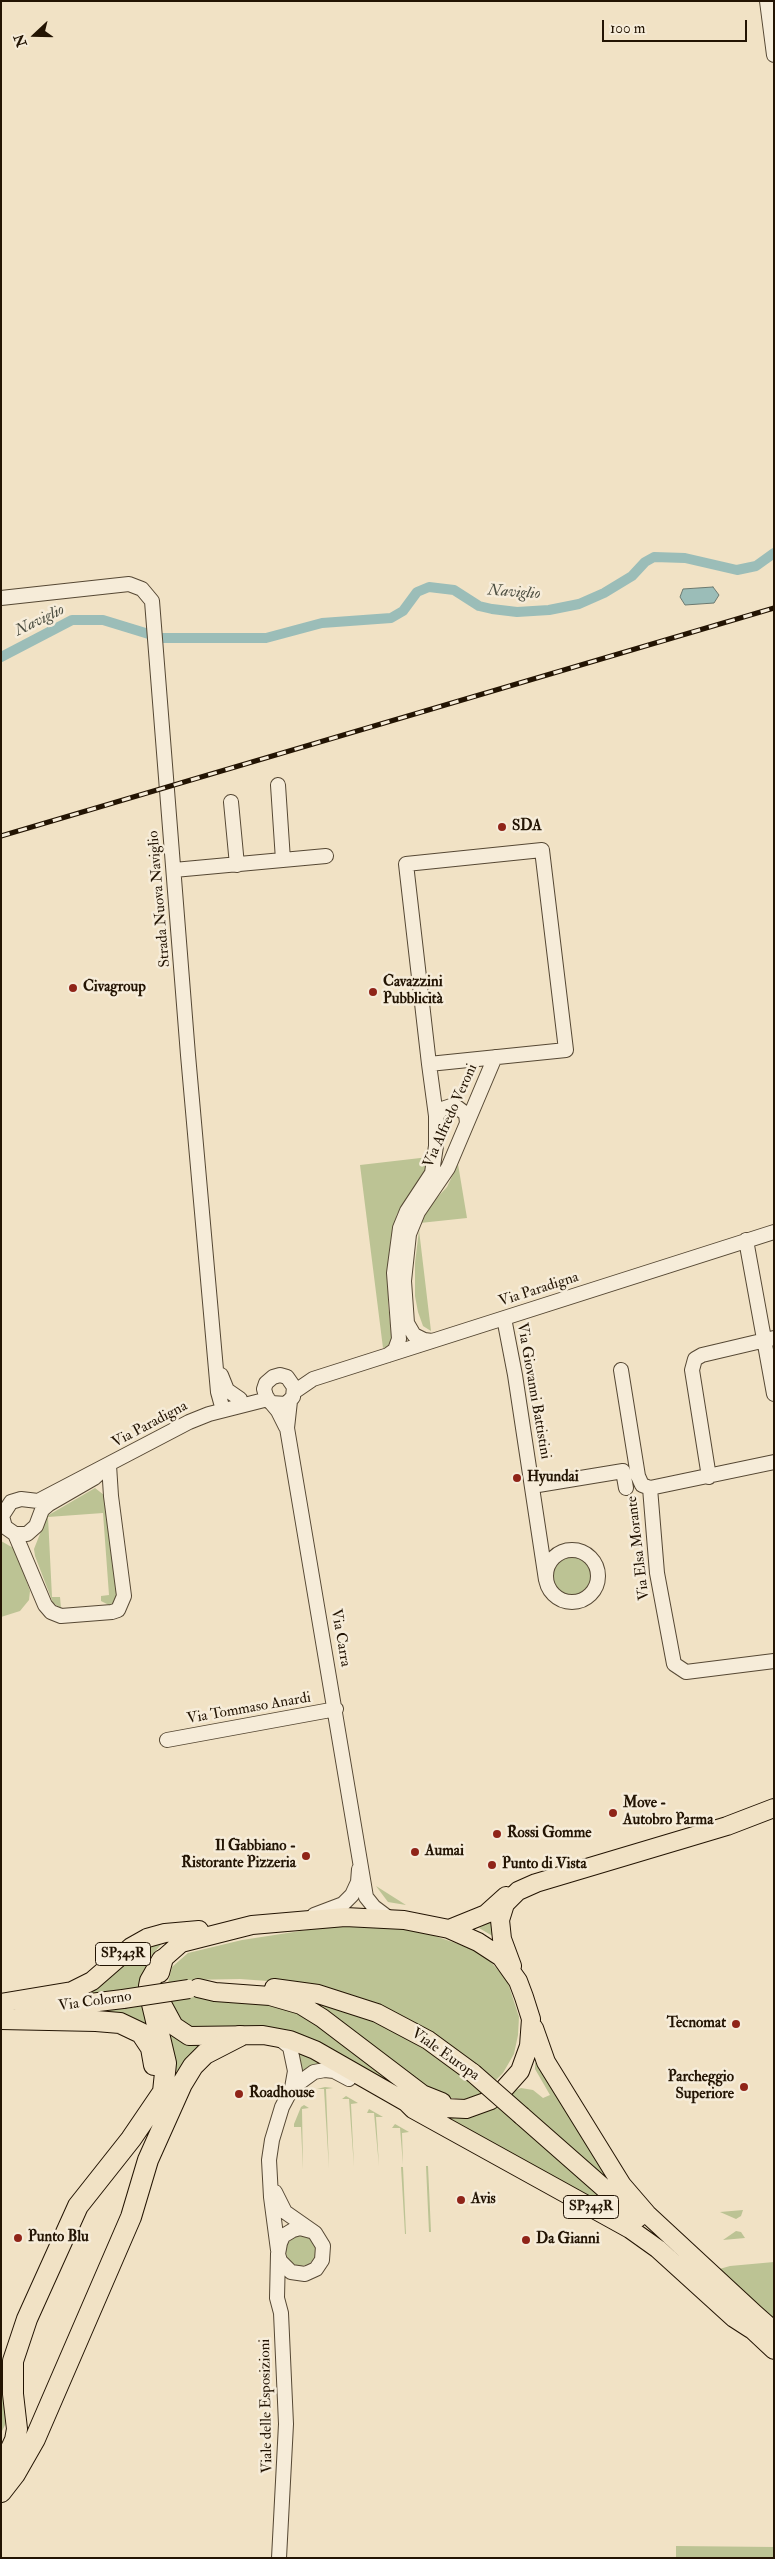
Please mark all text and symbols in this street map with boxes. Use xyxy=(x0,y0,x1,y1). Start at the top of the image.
north arrow xyxy=(10,10,60,60)
scale bar xyxy=(605,10,750,42)
text: 100 m xyxy=(610,19,645,38)
text: N xyxy=(10,32,31,49)
water label: Naviglio xyxy=(487,582,541,604)
water label: Naviglio xyxy=(12,601,68,641)
place label: SDA xyxy=(512,818,542,836)
marker: SDA xyxy=(496,821,508,833)
street label: Strada Nuova Naviglio xyxy=(145,830,175,968)
place label: Cavazzini Pubblicità xyxy=(383,974,443,1009)
place label: Civagroup xyxy=(83,979,146,997)
marker: Civagroup xyxy=(67,982,79,994)
marker: Cavazzini Pubblicità xyxy=(367,986,379,998)
street label: Via Alfredo Veroni xyxy=(420,1061,482,1171)
street label: Via Paradigna xyxy=(497,1269,581,1311)
street label: Via Giovanni Battistini xyxy=(512,1321,554,1461)
street label: Via Paradigna xyxy=(109,1398,191,1452)
place label: Hyundai xyxy=(527,1469,579,1487)
marker: Hyundai xyxy=(511,1472,523,1484)
street label: Via Elsa Morante xyxy=(624,1495,654,1601)
street label: Via Carra xyxy=(326,1608,354,1668)
street label: Via Tommaso Anardi xyxy=(186,1689,312,1729)
place label: Move - Autobro Parma xyxy=(623,1795,713,1830)
marker: Move - Autobro Parma xyxy=(607,1807,619,1819)
place label: Rossi Gomme xyxy=(507,1825,592,1843)
marker: Rossi Gomme xyxy=(491,1828,503,1840)
place label: Il Gabbiano - Ristorante Pizzeria xyxy=(181,1838,296,1873)
place label: Aumai xyxy=(425,1843,464,1861)
marker: Aumai xyxy=(409,1846,421,1858)
marker: Il Gabbiano - Ristorante Pizzeria xyxy=(300,1850,312,1862)
place label: Punto di Vista xyxy=(502,1856,587,1874)
marker: Punto di Vista xyxy=(486,1859,498,1871)
road number: SP343R xyxy=(96,1942,150,1966)
street label: Via Colorno xyxy=(57,1988,133,2016)
place label: Tecnomat xyxy=(667,2015,726,2033)
marker: Tecnomat xyxy=(730,2018,742,2030)
street label: Viale Europa xyxy=(407,2025,483,2085)
place label: Parcheggio Superiore xyxy=(668,2069,734,2104)
marker: Parcheggio Superiore xyxy=(738,2081,750,2093)
place label: Roadhouse xyxy=(249,2085,315,2103)
marker: Roadhouse xyxy=(233,2088,245,2100)
place label: Avis xyxy=(471,2191,496,2209)
marker: Avis xyxy=(455,2194,467,2206)
road number: SP343R xyxy=(564,2196,618,2218)
place label: Punto Blu xyxy=(28,2229,89,2247)
place label: Da Gianni xyxy=(536,2231,600,2249)
marker: Punto Blu xyxy=(12,2232,24,2244)
marker: Da Gianni xyxy=(520,2234,532,2246)
street label: Viale delle Esposizioni xyxy=(257,2339,277,2473)

